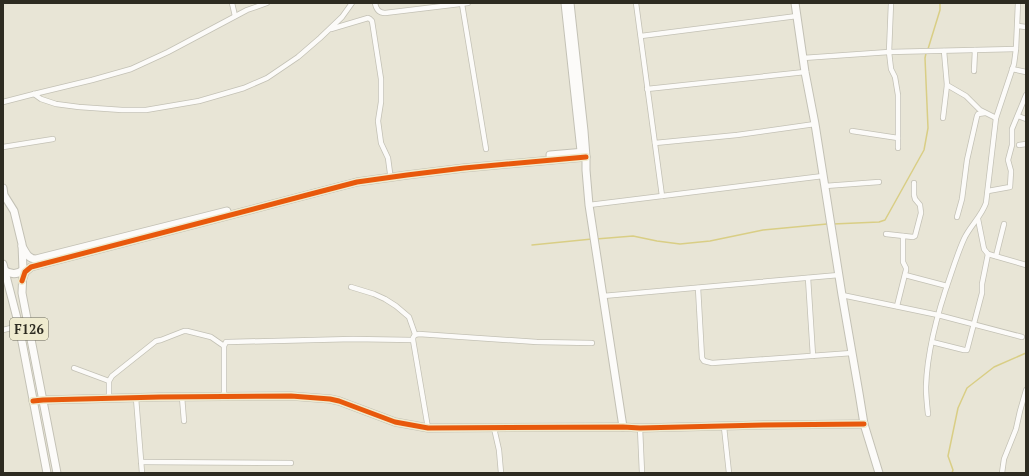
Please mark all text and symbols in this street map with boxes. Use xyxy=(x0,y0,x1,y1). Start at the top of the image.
road number: F126 xyxy=(10,318,48,340)

